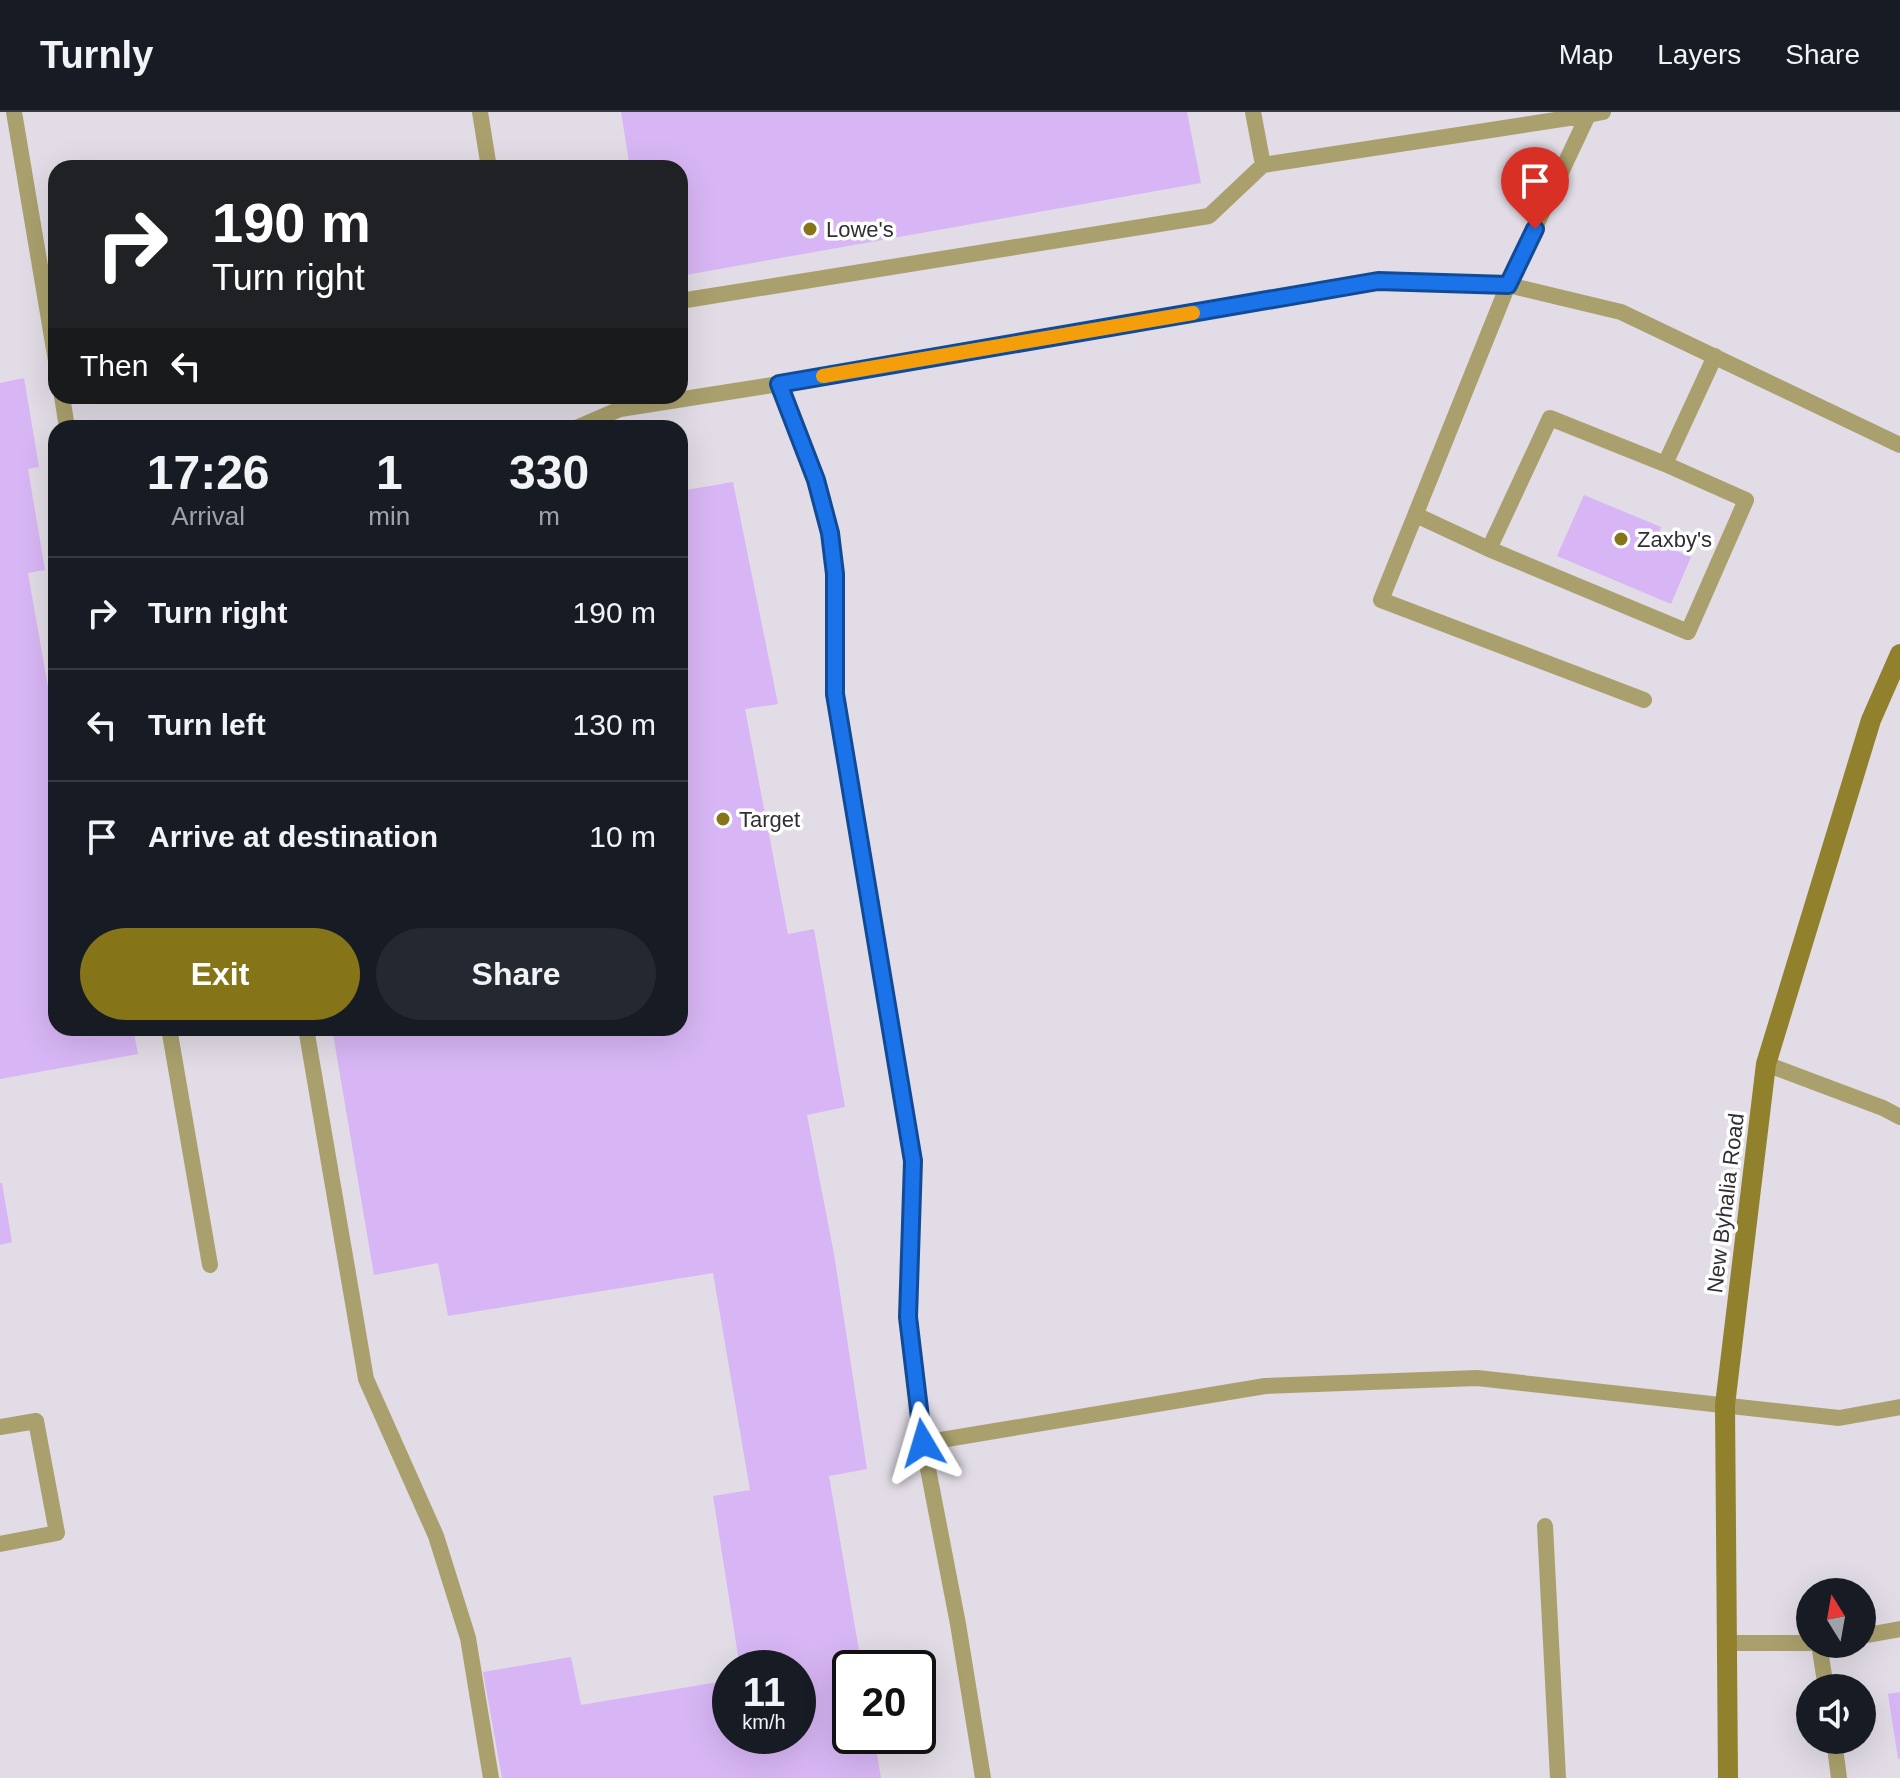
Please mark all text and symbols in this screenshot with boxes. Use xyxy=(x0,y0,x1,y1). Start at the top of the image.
text: Turnly xyxy=(40,34,153,76)
text: Map xyxy=(1559,39,1613,70)
text: Layers xyxy=(1657,39,1741,70)
text: Share xyxy=(1785,39,1860,70)
pin xyxy=(1501,147,1569,229)
icon: arrive xyxy=(1513,159,1557,203)
text: 190 m xyxy=(212,191,371,254)
icon: right xyxy=(80,192,184,296)
place label: Lowe's xyxy=(826,217,894,242)
marker: Lowe's xyxy=(801,220,819,238)
text: Turn right xyxy=(212,257,365,298)
icon: left xyxy=(164,344,208,388)
text: Then xyxy=(80,349,148,382)
text: 17:26 xyxy=(147,446,270,499)
text: 1 xyxy=(376,446,403,499)
text: 330 xyxy=(509,446,589,499)
text: Arrival xyxy=(171,501,245,531)
text: min xyxy=(368,501,410,531)
text: m xyxy=(538,501,560,531)
place label: Zaxby's xyxy=(1637,527,1712,552)
marker: Zaxby's xyxy=(1612,530,1630,548)
icon: right xyxy=(80,591,124,635)
text: Turn right xyxy=(148,596,287,629)
text: 190 m xyxy=(573,596,656,629)
icon: left xyxy=(80,703,124,747)
text: Turn left xyxy=(148,708,266,741)
text: 130 m xyxy=(573,708,656,741)
place label: Target xyxy=(739,807,800,832)
marker: Target xyxy=(714,810,732,828)
icon: arrive xyxy=(80,815,124,859)
text: Arrive at destination xyxy=(148,820,438,853)
text: 10 m xyxy=(589,820,656,853)
button: Exit xyxy=(80,928,360,1020)
button: Share xyxy=(376,928,656,1020)
street label: New Byhalia Road xyxy=(1702,1112,1749,1294)
position arrow xyxy=(881,1401,965,1485)
north arrow xyxy=(1796,1578,1876,1658)
map controls xyxy=(1796,1578,1876,1754)
speed limit sign: 20 xyxy=(832,1650,936,1754)
text: 11 xyxy=(743,1670,785,1714)
button: sound xyxy=(1796,1674,1876,1754)
text: km/h xyxy=(742,1711,786,1733)

